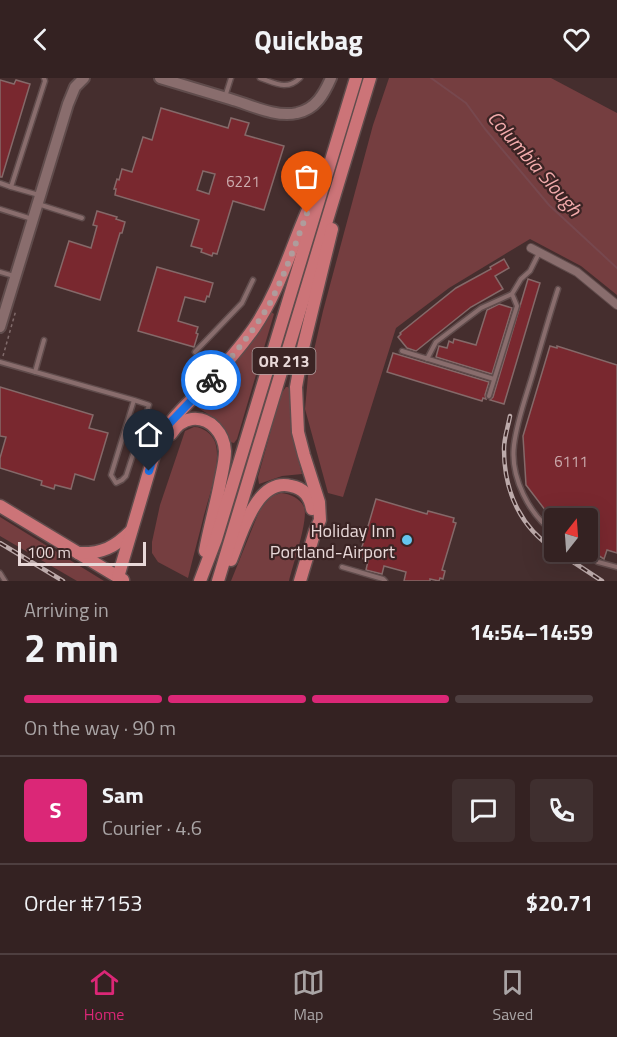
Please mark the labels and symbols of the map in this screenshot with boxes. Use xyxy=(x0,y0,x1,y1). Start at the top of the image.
water label: Columbia Slough xyxy=(480,103,590,224)
pin xyxy=(281,151,332,213)
house number: 6221 xyxy=(226,170,260,193)
road number: OR 213 xyxy=(252,348,316,374)
courier xyxy=(181,350,241,410)
pin xyxy=(123,409,174,471)
house number: 6111 xyxy=(554,450,588,473)
north arrow xyxy=(544,508,598,562)
place label: Holiday Inn Portland-Airport xyxy=(270,517,396,565)
marker: Holiday Inn Portland-Airport xyxy=(400,533,414,547)
scale bar xyxy=(18,539,146,567)

